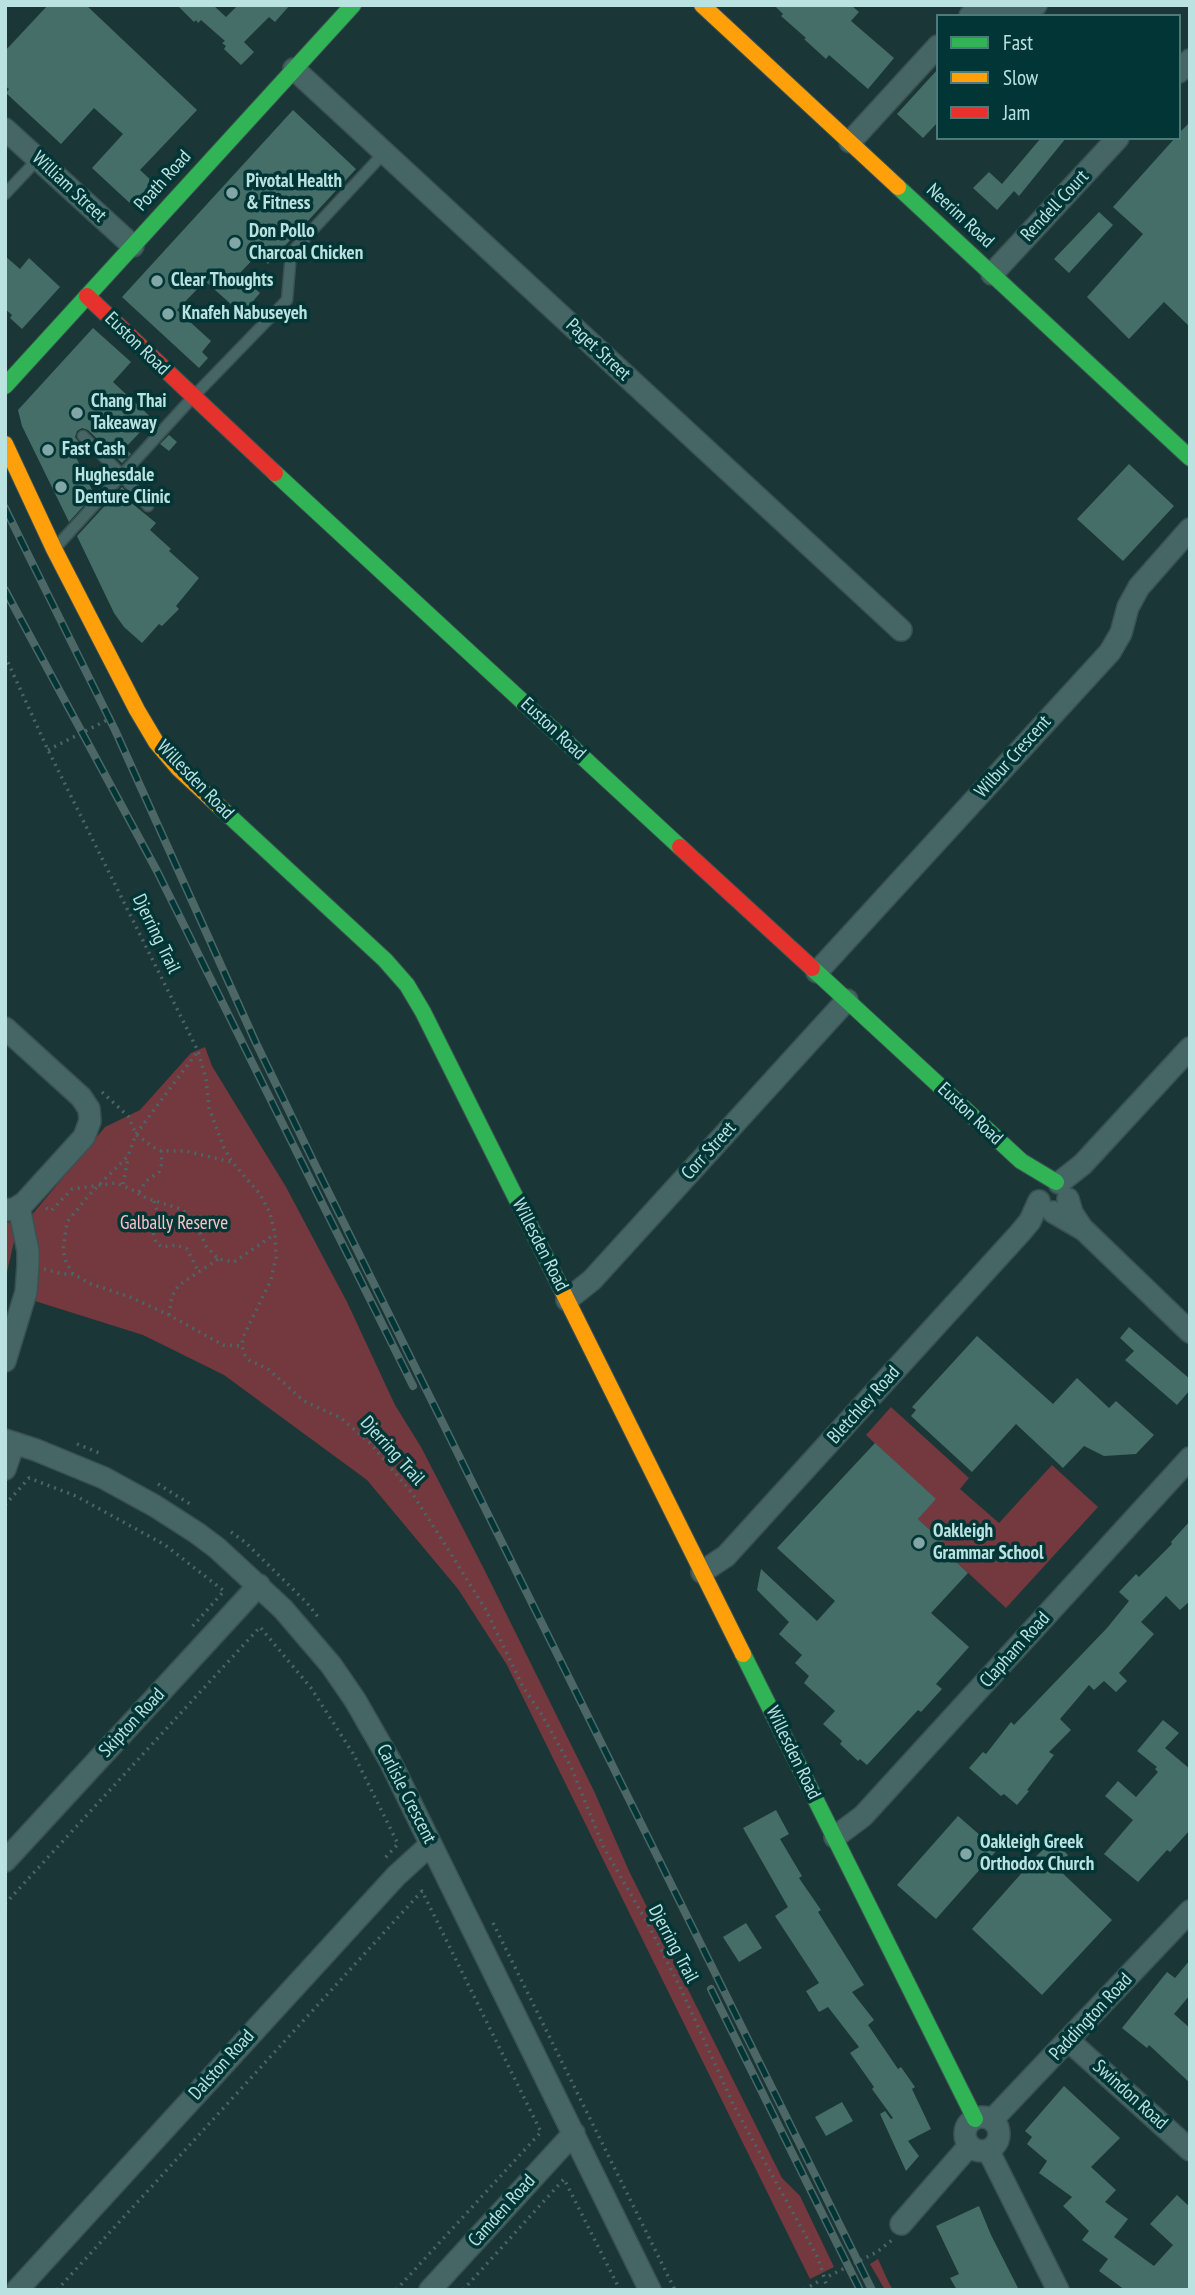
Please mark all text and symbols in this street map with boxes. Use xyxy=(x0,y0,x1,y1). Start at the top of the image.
legend xyxy=(936,14,1181,140)
text: Fast xyxy=(1003,29,1033,56)
text: Slow xyxy=(1003,64,1038,91)
text: Jam xyxy=(1003,99,1030,126)
street label: Poath Road xyxy=(130,146,196,216)
street label: William Street xyxy=(27,147,111,227)
street label: Rendell Court xyxy=(1016,166,1094,246)
place label: Pivotal Health & Fitness xyxy=(246,171,342,215)
street label: Neerim Road xyxy=(922,179,998,253)
marker: Pivotal Health & Fitness xyxy=(224,185,240,201)
place label: Don Pollo Charcoal Chicken xyxy=(249,221,363,265)
marker: Don Pollo Charcoal Chicken xyxy=(227,235,243,251)
place label: Clear Thoughts xyxy=(171,270,273,292)
marker: Clear Thoughts xyxy=(149,273,165,289)
place label: Knafeh Nabuseyeh xyxy=(182,303,307,325)
marker: Knafeh Nabuseyeh xyxy=(160,306,176,322)
street label: Euston Road xyxy=(100,308,174,380)
street label: Paget Street xyxy=(561,314,635,386)
place label: Chang Thai Takeaway xyxy=(91,391,167,435)
marker: Chang Thai Takeaway xyxy=(69,405,85,421)
place label: Fast Cash xyxy=(62,439,125,461)
marker: Fast Cash xyxy=(40,442,56,458)
place label: Hughesdale Denture Clinic xyxy=(75,465,170,509)
marker: Hughesdale Denture Clinic xyxy=(53,479,69,495)
street label: Euston Road xyxy=(516,693,590,765)
street label: Wilbur Crescent xyxy=(970,711,1056,803)
street label: Willesden Road xyxy=(152,736,238,824)
street label: Djerring Trail xyxy=(127,891,185,977)
street label: Euston Road xyxy=(933,1078,1007,1150)
street label: Corr Street xyxy=(677,1117,741,1185)
street label: Willesden Road xyxy=(507,1195,573,1295)
park label: Galbally Reserve xyxy=(120,1213,228,1235)
street label: Bletchley Road xyxy=(823,1361,905,1449)
street label: Djerring Trail xyxy=(355,1412,429,1490)
place label: Oakleigh Grammar School xyxy=(933,1521,1044,1565)
marker: Oakleigh Grammar School xyxy=(911,1535,927,1551)
street label: Clapham Road xyxy=(975,1608,1055,1692)
street label: Skipton Road xyxy=(94,1684,170,1762)
street label: Willesden Road xyxy=(761,1703,825,1803)
street label: Carlisle Crescent xyxy=(371,1741,441,1847)
place label: Oakleigh Greek Orthodox Church xyxy=(980,1832,1094,1876)
marker: Oakleigh Greek Orthodox Church xyxy=(958,1846,974,1862)
street label: Djerring Trail xyxy=(643,1901,703,1987)
street label: Paddington Road xyxy=(1045,1969,1137,2065)
street label: Dalston Road xyxy=(185,2025,259,2105)
street label: Swindon Road xyxy=(1088,2055,1172,2135)
street label: Camden Road xyxy=(464,2170,540,2252)

